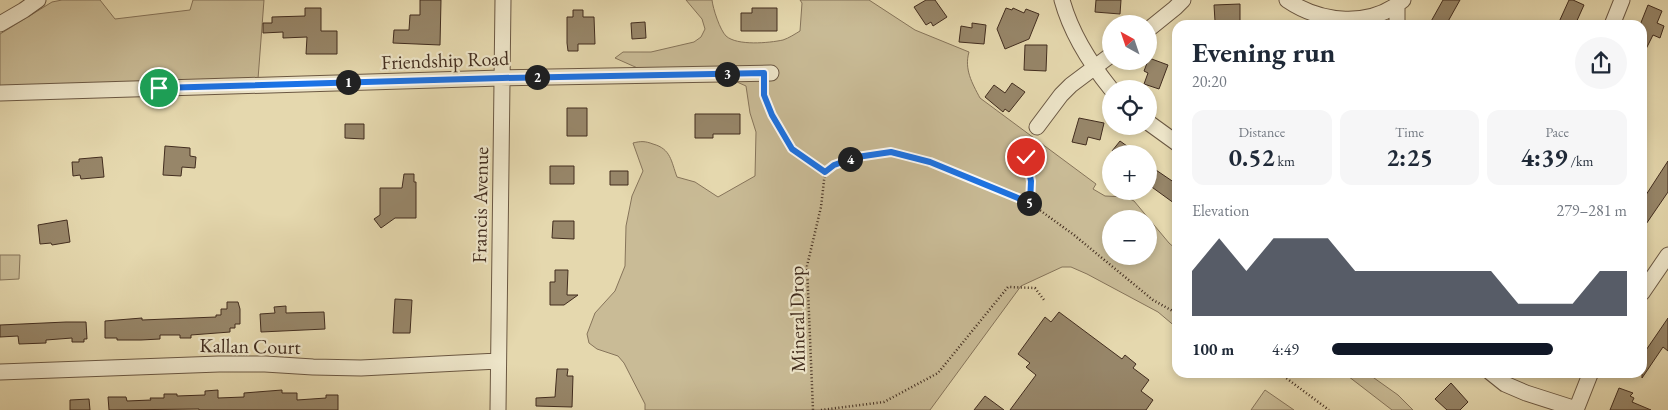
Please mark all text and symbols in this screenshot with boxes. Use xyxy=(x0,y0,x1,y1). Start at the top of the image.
north arrow xyxy=(1102,15,1158,70)
map controls xyxy=(1102,15,1157,265)
text: Evening run xyxy=(1192,34,1335,70)
button: share xyxy=(1575,37,1627,89)
street label: Friendship Road xyxy=(380,45,510,75)
pin: 3 xyxy=(714,62,740,86)
pin: 2 xyxy=(524,64,550,90)
text: 3 xyxy=(724,65,731,83)
pin xyxy=(138,67,180,109)
text: 2 xyxy=(534,68,541,86)
pin: 1 xyxy=(336,70,360,94)
text: 20:20 xyxy=(1192,71,1227,92)
text: 1 xyxy=(345,73,352,91)
icon: arrive xyxy=(145,74,173,102)
button: locate xyxy=(1102,80,1157,135)
text: Distance xyxy=(1238,123,1285,141)
text: Time xyxy=(1395,123,1424,141)
text: Pace xyxy=(1545,123,1569,141)
pin xyxy=(1005,136,1047,178)
text: 0.52 xyxy=(1229,141,1275,173)
text: 2:25 xyxy=(1386,141,1433,173)
text: 4:39 xyxy=(1521,141,1568,173)
icon: check xyxy=(1012,143,1040,171)
button: + xyxy=(1102,145,1157,200)
street label: Francis Avenue xyxy=(466,146,494,263)
pin: 4 xyxy=(838,146,862,172)
text: 4 xyxy=(847,150,854,168)
text: km xyxy=(1275,152,1295,170)
text: /km xyxy=(1568,152,1593,170)
pin: 5 xyxy=(1016,190,1042,216)
text: 5 xyxy=(1026,194,1033,212)
text: Elevation xyxy=(1192,200,1250,221)
text: 279–281 m xyxy=(1556,200,1627,221)
button: − xyxy=(1102,210,1157,265)
street label: Mineral Drop xyxy=(783,265,811,373)
street label: Kallan Court xyxy=(199,332,302,360)
text: 100 m xyxy=(1192,339,1234,360)
text: 4:49 xyxy=(1272,339,1299,360)

